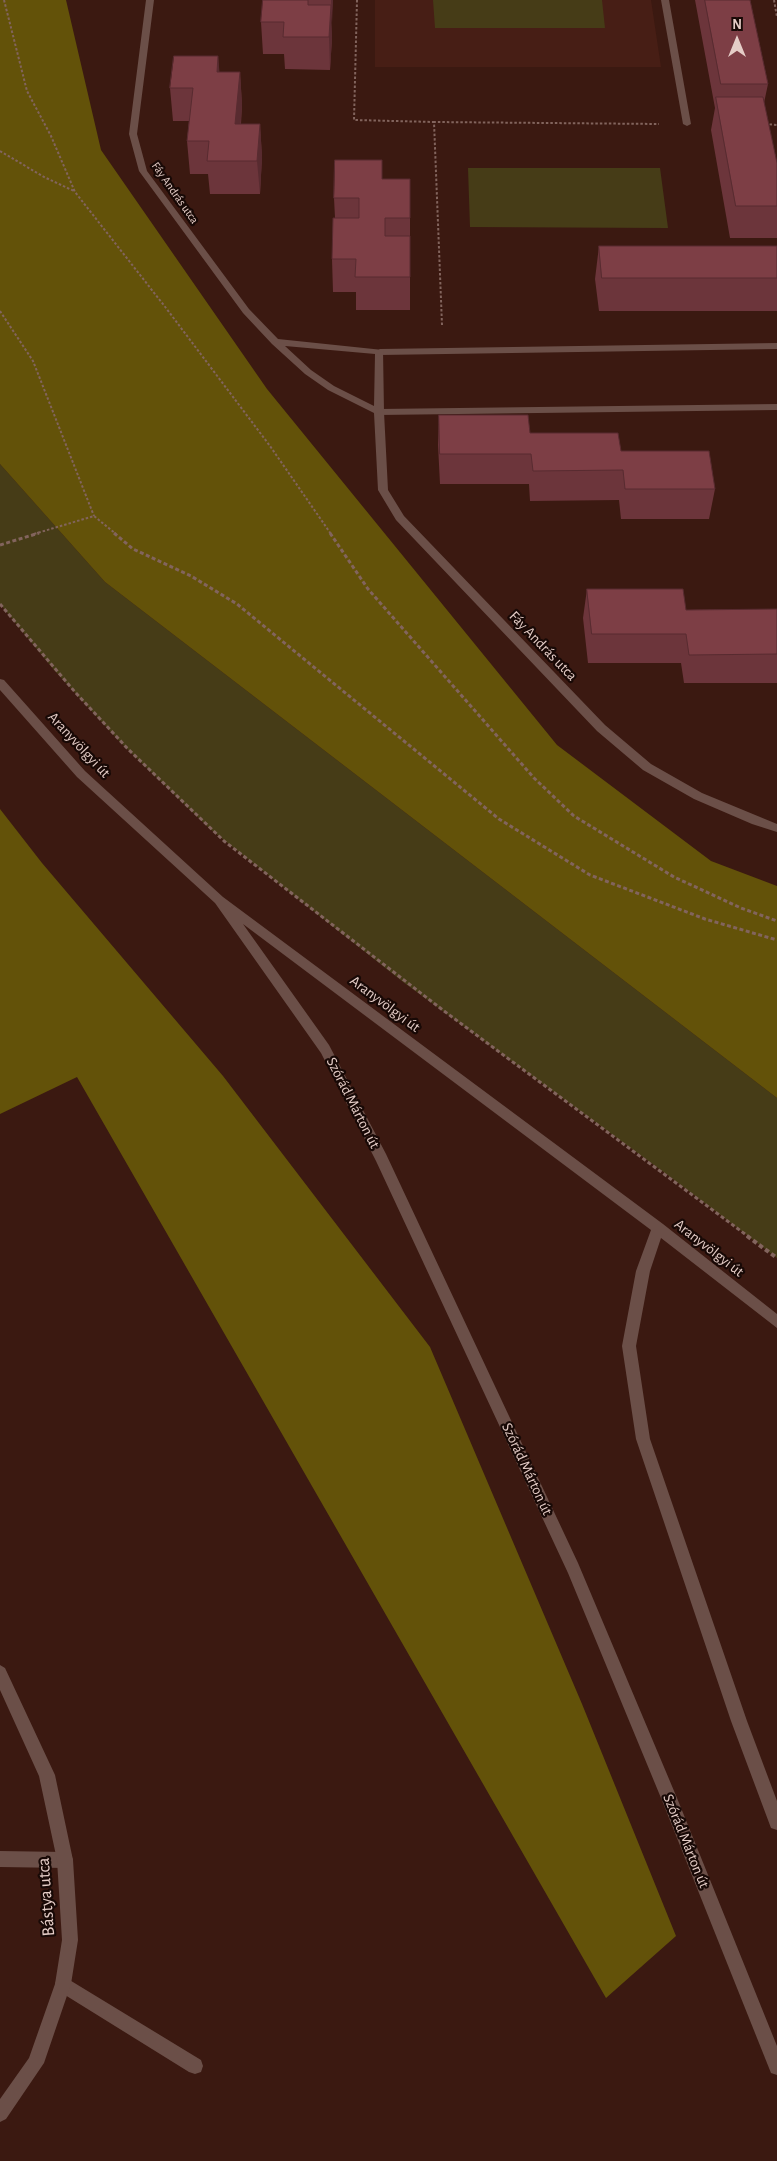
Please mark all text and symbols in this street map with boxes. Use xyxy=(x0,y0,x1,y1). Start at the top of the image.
north arrow xyxy=(712,15,762,65)
text: N xyxy=(732,18,742,32)
street label: Fáy András utca xyxy=(148,159,202,227)
street label: Fáy András utca xyxy=(505,607,581,685)
street label: Aranyvölgyi út xyxy=(44,708,114,782)
street label: Aranyvölgyi út xyxy=(346,972,424,1036)
street label: Szórád Márton út xyxy=(322,1054,384,1152)
street label: Aranyvölgyi út xyxy=(671,1215,747,1281)
street label: Szórád Márton út xyxy=(498,1420,556,1518)
street label: Szórád Márton út xyxy=(659,1791,713,1891)
street label: Bástya utca xyxy=(32,1857,60,1937)

